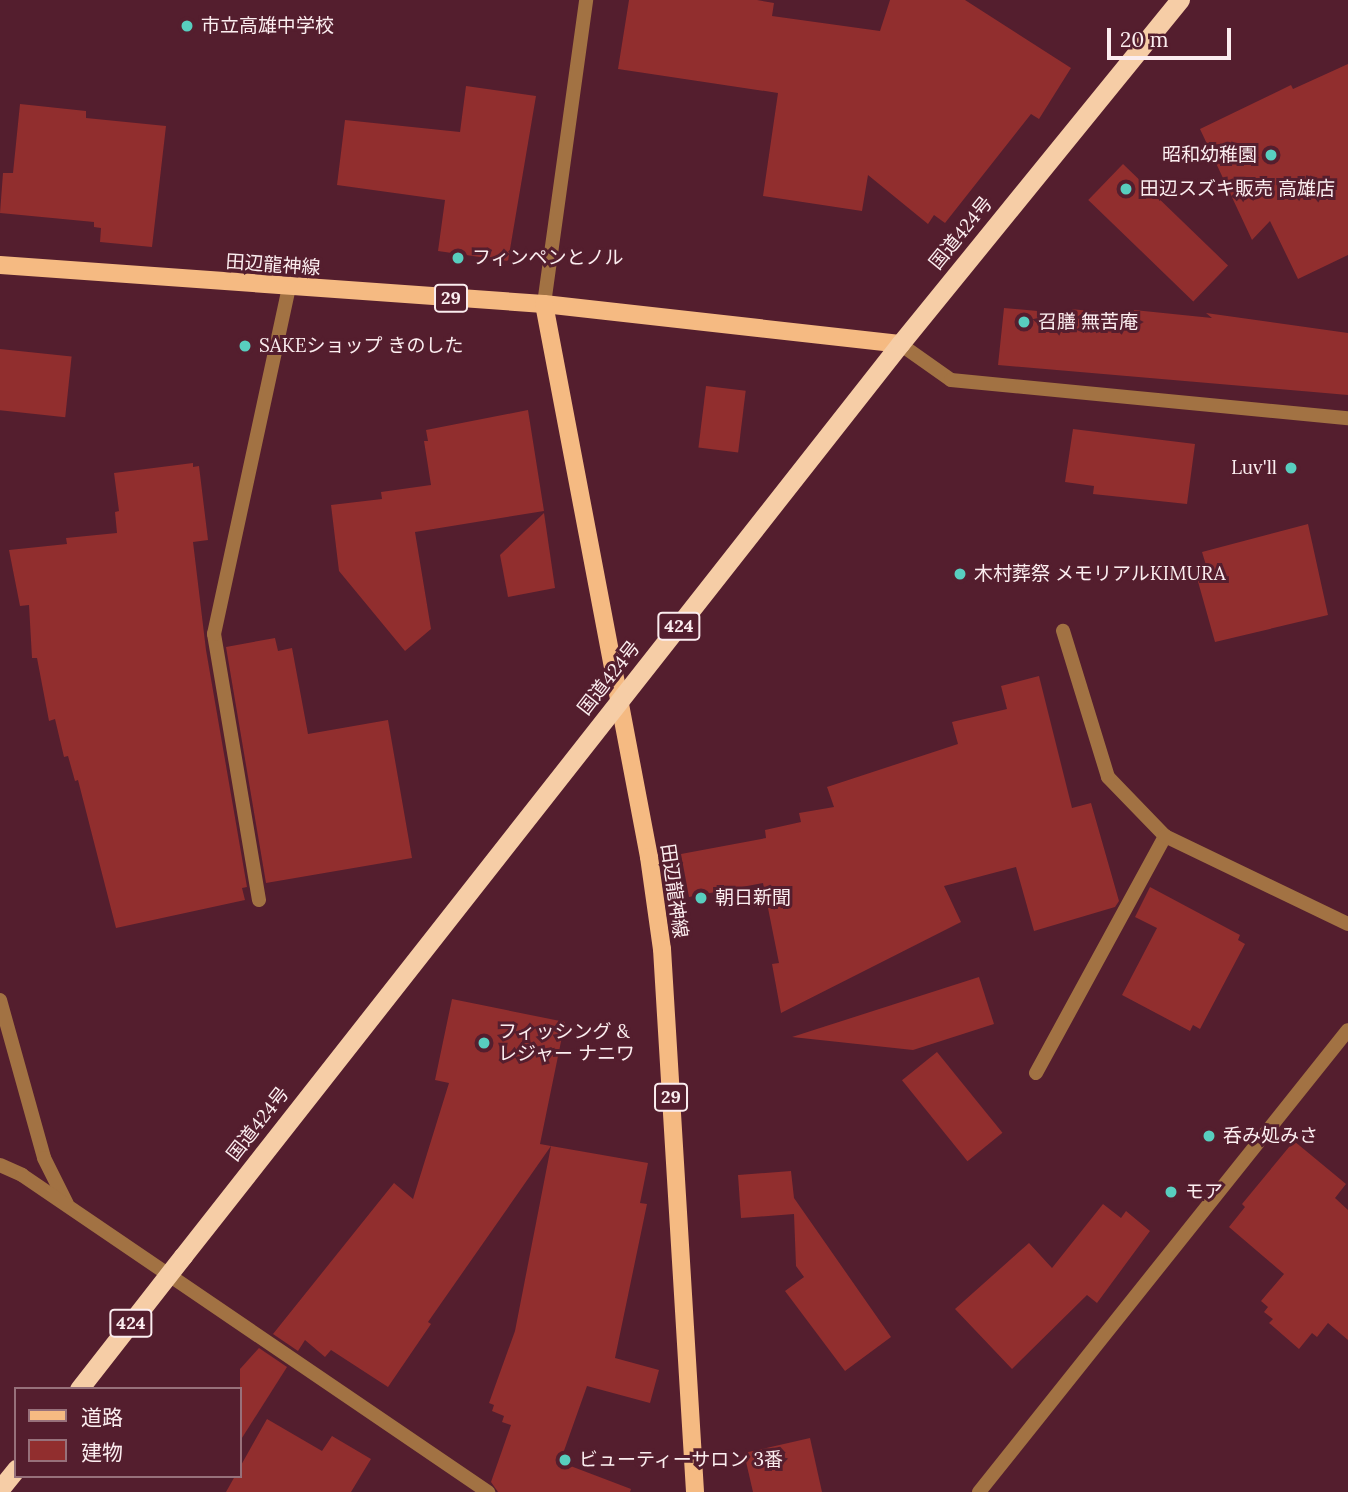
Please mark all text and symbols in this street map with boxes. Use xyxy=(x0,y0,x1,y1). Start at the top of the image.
scale bar xyxy=(1110,14,1234,58)
place label: 市立高雄中学校 xyxy=(201,15,334,37)
marker: 市立高雄中学校 xyxy=(179,18,195,34)
text: 20 m xyxy=(1120,26,1169,53)
place label: 昭和幼稚園 xyxy=(1162,144,1257,166)
marker: 昭和幼稚園 xyxy=(1263,147,1279,163)
place label: 田辺スズキ販売 高雄店 xyxy=(1140,178,1335,200)
marker: 田辺スズキ販売 高雄店 xyxy=(1118,181,1134,197)
street label: 国道424号 xyxy=(925,192,997,274)
place label: フィンペンとノル xyxy=(472,247,624,269)
street label: 田辺龍神線 xyxy=(225,250,321,280)
marker: フィンペンとノル xyxy=(450,250,466,266)
road number: 29 xyxy=(434,284,468,312)
place label: 召膳 無苦庵 xyxy=(1038,311,1138,333)
marker: 召膳 無苦庵 xyxy=(1016,314,1032,330)
place label: SAKEショップ きのした xyxy=(259,335,463,357)
marker: SAKEショップ きのした xyxy=(237,338,253,354)
place label: Luv'll xyxy=(1231,457,1277,479)
marker: Luv'll xyxy=(1283,460,1299,476)
place label: 木村葬祭 メモリアルKIMURA xyxy=(974,563,1226,585)
marker: 木村葬祭 メモリアルKIMURA xyxy=(952,566,968,582)
road number: 424 xyxy=(656,612,702,640)
street label: 国道424号 xyxy=(573,637,645,719)
street label: 田辺龍神線 xyxy=(656,842,692,940)
place label: 朝日新聞 xyxy=(715,887,791,909)
marker: 朝日新聞 xyxy=(693,890,709,906)
place label: フィッシング & レジャー ナニワ xyxy=(498,1021,636,1065)
marker: フィッシング & レジャー ナニワ xyxy=(476,1035,492,1051)
road number: 29 xyxy=(654,1082,688,1112)
street label: 国道424号 xyxy=(222,1083,294,1165)
place label: 呑み処みさ xyxy=(1223,1125,1318,1147)
marker: 呑み処みさ xyxy=(1201,1128,1217,1144)
place label: モア xyxy=(1185,1181,1223,1203)
marker: モア xyxy=(1163,1184,1179,1200)
road number: 424 xyxy=(108,1308,154,1338)
legend xyxy=(14,1387,242,1478)
text: 道路 xyxy=(81,1404,123,1431)
text: 建物 xyxy=(81,1439,123,1466)
place label: ビューティーサロン 3番 xyxy=(579,1449,785,1471)
marker: ビューティーサロン 3番 xyxy=(557,1452,573,1468)

